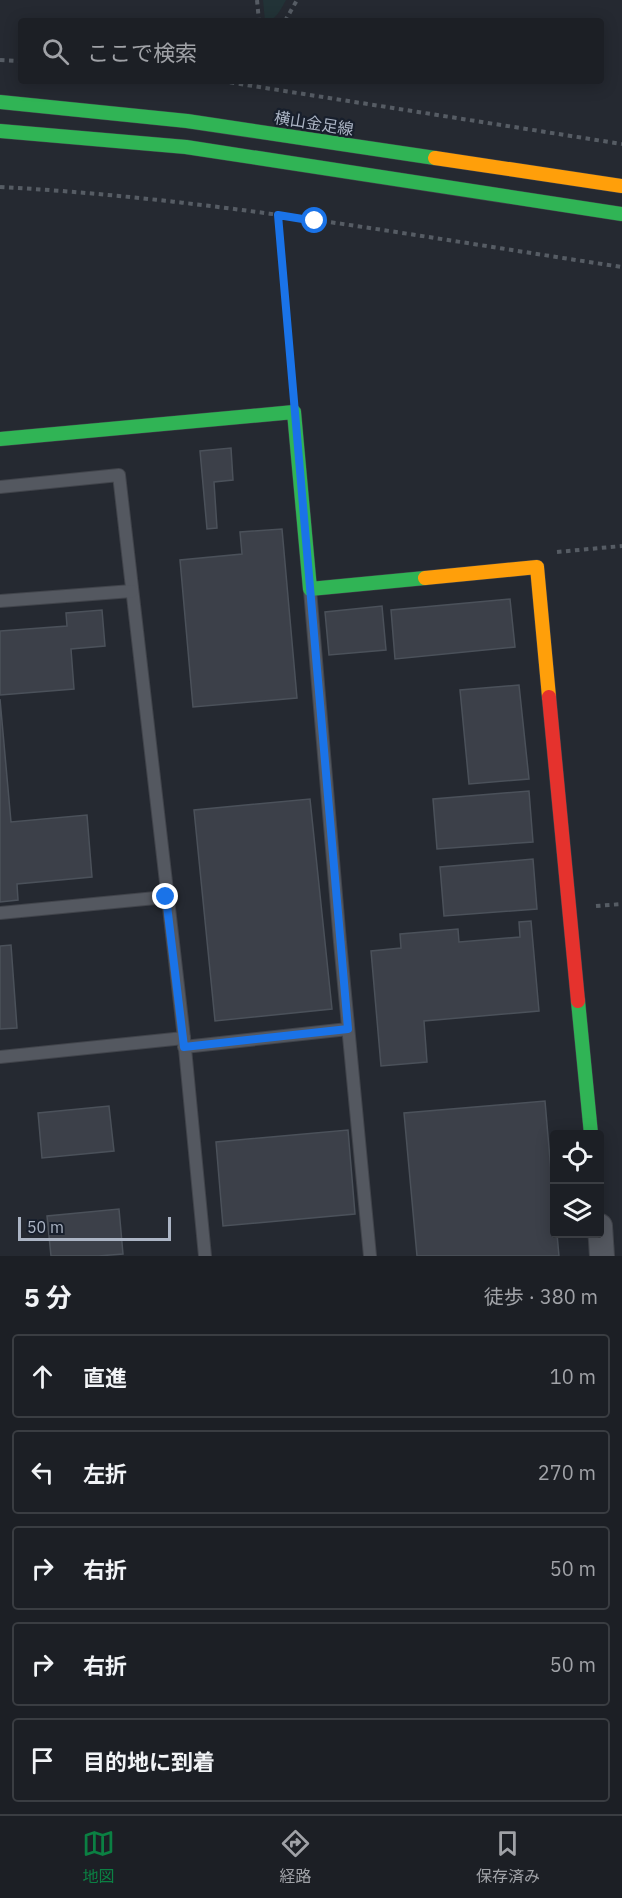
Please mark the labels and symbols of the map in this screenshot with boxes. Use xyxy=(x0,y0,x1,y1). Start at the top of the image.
street label: 横山金足線 xyxy=(273,107,355,139)
route start xyxy=(301,207,327,233)
route end xyxy=(152,883,178,909)
scale bar xyxy=(18,1214,171,1242)

